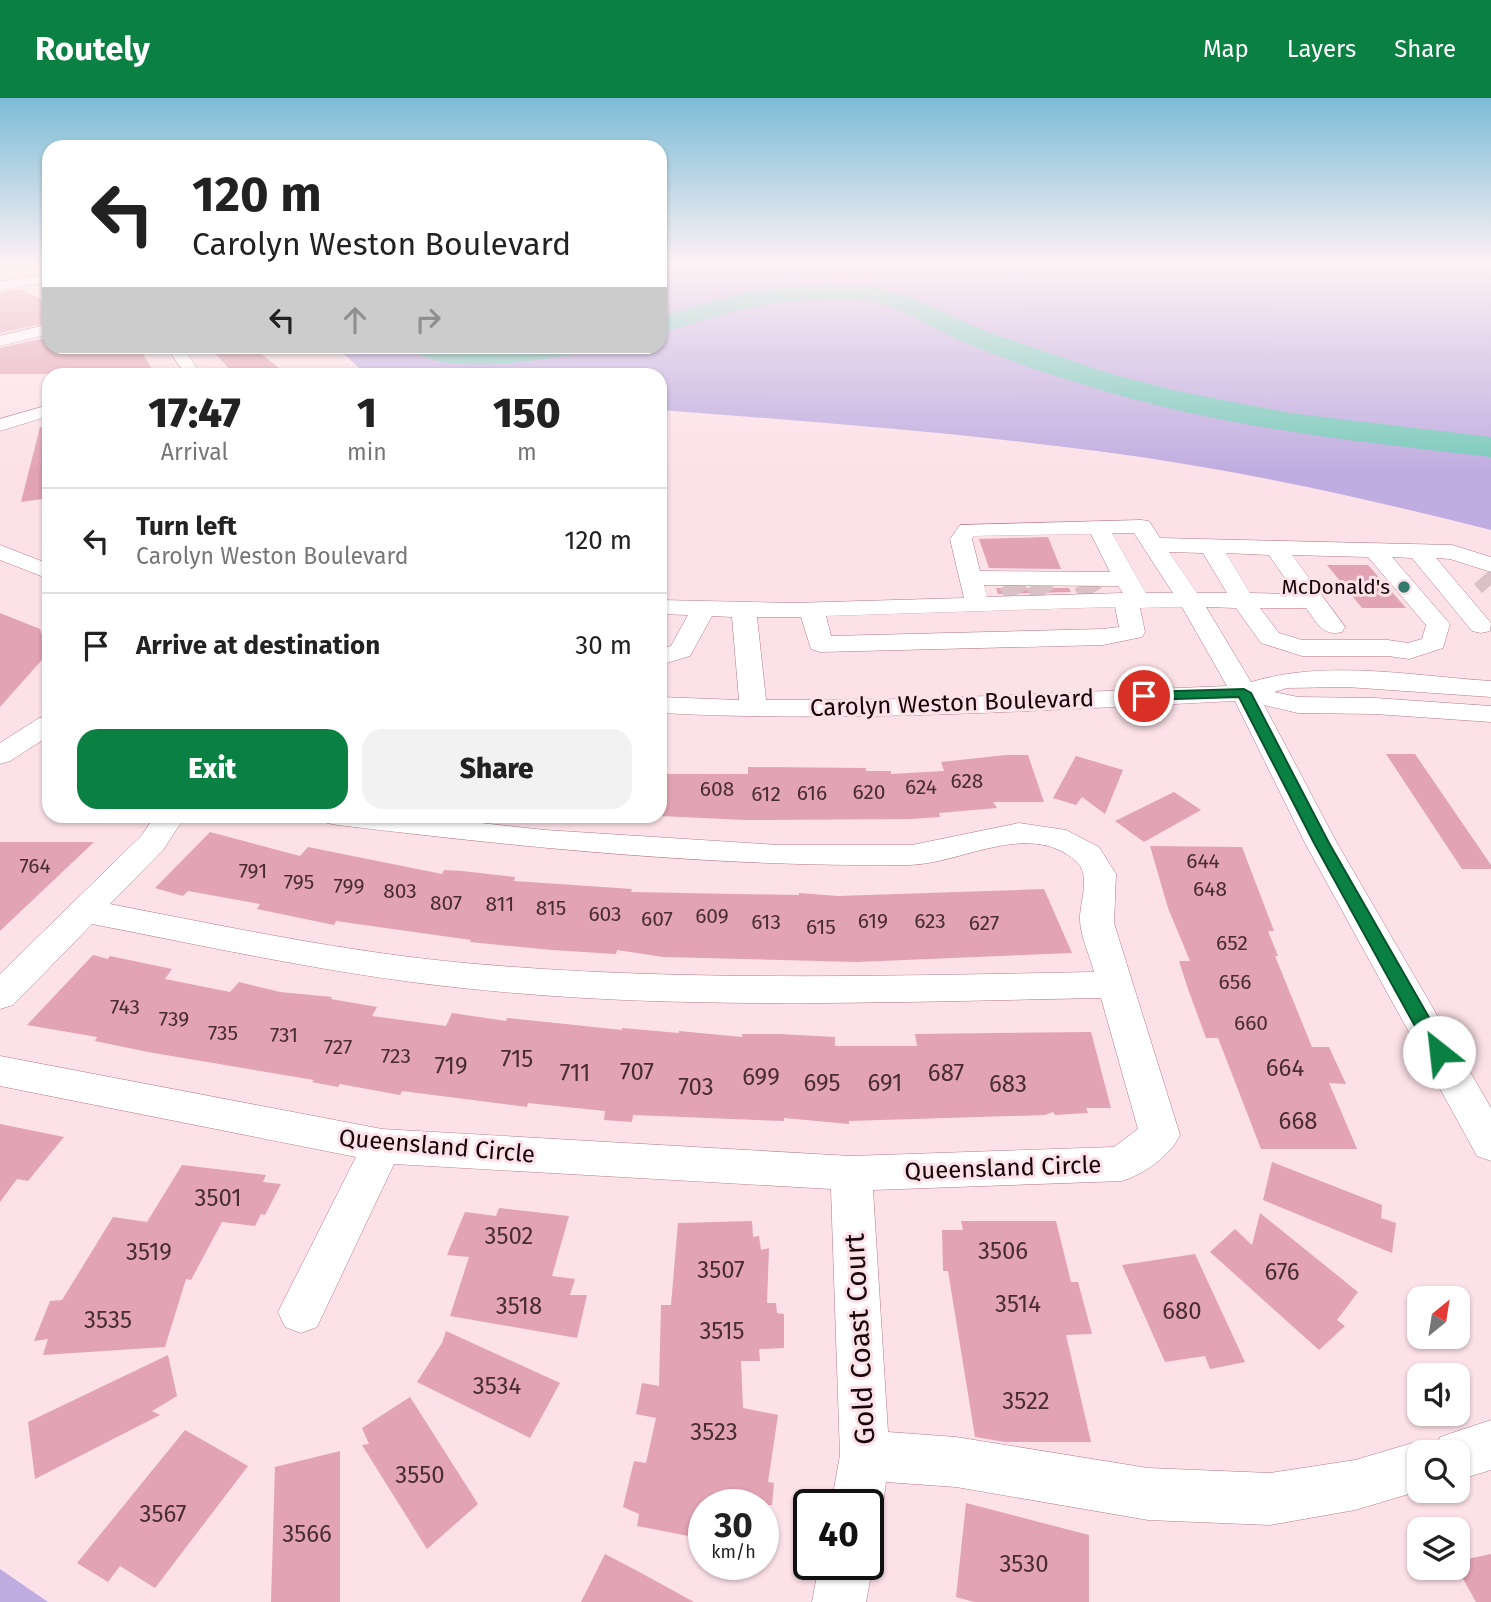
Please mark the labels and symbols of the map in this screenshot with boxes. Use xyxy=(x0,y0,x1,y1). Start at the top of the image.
place label: McDonald's xyxy=(1282,574,1390,600)
marker: McDonald's xyxy=(1396,579,1412,595)
pin xyxy=(1114,666,1174,726)
street label: Carolyn Weston Boulevard xyxy=(809,684,1095,722)
house number: 628 xyxy=(951,768,983,794)
house number: 624 xyxy=(905,774,937,800)
house number: 608 xyxy=(700,776,734,802)
house number: 620 xyxy=(852,779,886,805)
house number: 616 xyxy=(797,780,827,806)
house number: 612 xyxy=(751,781,781,807)
house number: 644 xyxy=(1186,848,1220,874)
house number: 764 xyxy=(19,853,51,879)
house number: 791 xyxy=(239,858,267,884)
house number: 795 xyxy=(284,869,314,895)
house number: 799 xyxy=(334,873,365,899)
house number: 648 xyxy=(1193,876,1227,902)
house number: 803 xyxy=(383,878,417,904)
house number: 807 xyxy=(430,890,462,916)
house number: 811 xyxy=(486,891,514,917)
house number: 815 xyxy=(536,895,566,921)
house number: 603 xyxy=(588,901,622,927)
house number: 609 xyxy=(695,903,729,929)
house number: 607 xyxy=(641,906,673,932)
house number: 619 xyxy=(858,908,888,934)
house number: 623 xyxy=(914,908,946,934)
house number: 613 xyxy=(751,909,781,935)
house number: 627 xyxy=(969,910,999,936)
house number: 615 xyxy=(806,914,836,940)
house number: 652 xyxy=(1216,930,1248,956)
house number: 656 xyxy=(1219,969,1251,995)
house number: 743 xyxy=(110,994,140,1020)
house number: 739 xyxy=(159,1006,189,1032)
house number: 660 xyxy=(1234,1010,1268,1036)
position arrow xyxy=(1402,1015,1476,1089)
house number: 735 xyxy=(208,1020,238,1046)
house number: 731 xyxy=(270,1022,298,1048)
house number: 727 xyxy=(324,1034,352,1060)
house number: 723 xyxy=(381,1043,411,1069)
house number: 715 xyxy=(501,1045,533,1073)
house number: 719 xyxy=(434,1052,468,1080)
house number: 664 xyxy=(1266,1054,1304,1082)
house number: 707 xyxy=(620,1058,654,1086)
house number: 711 xyxy=(560,1059,590,1087)
house number: 687 xyxy=(928,1059,964,1087)
house number: 699 xyxy=(742,1063,780,1091)
house number: 695 xyxy=(803,1069,841,1097)
house number: 691 xyxy=(868,1069,902,1097)
house number: 683 xyxy=(989,1070,1027,1098)
house number: 703 xyxy=(678,1073,714,1101)
house number: 668 xyxy=(1279,1107,1317,1135)
street label: Queensland Circle xyxy=(338,1123,536,1169)
street label: Queensland Circle xyxy=(904,1151,1102,1185)
house number: 3501 xyxy=(194,1184,242,1212)
house number: 3502 xyxy=(485,1222,533,1250)
street label: Gold Coast Court xyxy=(837,1232,882,1446)
house number: 3506 xyxy=(978,1237,1028,1265)
house number: 3519 xyxy=(126,1238,172,1266)
house number: 3507 xyxy=(697,1256,745,1284)
house number: 676 xyxy=(1264,1258,1300,1286)
north arrow xyxy=(1407,1286,1470,1349)
house number: 3514 xyxy=(995,1290,1041,1318)
house number: 3518 xyxy=(496,1292,542,1320)
house number: 680 xyxy=(1162,1297,1202,1325)
house number: 3535 xyxy=(84,1306,132,1334)
house number: 3515 xyxy=(699,1317,745,1345)
house number: 3534 xyxy=(473,1372,521,1400)
house number: 3522 xyxy=(1002,1387,1050,1415)
house number: 3523 xyxy=(690,1418,738,1446)
house number: 3550 xyxy=(395,1461,445,1489)
speed limit sign: 40 xyxy=(793,1489,884,1580)
house number: 3567 xyxy=(140,1500,186,1528)
house number: 3566 xyxy=(282,1520,332,1548)
house number: 3530 xyxy=(999,1550,1049,1578)

